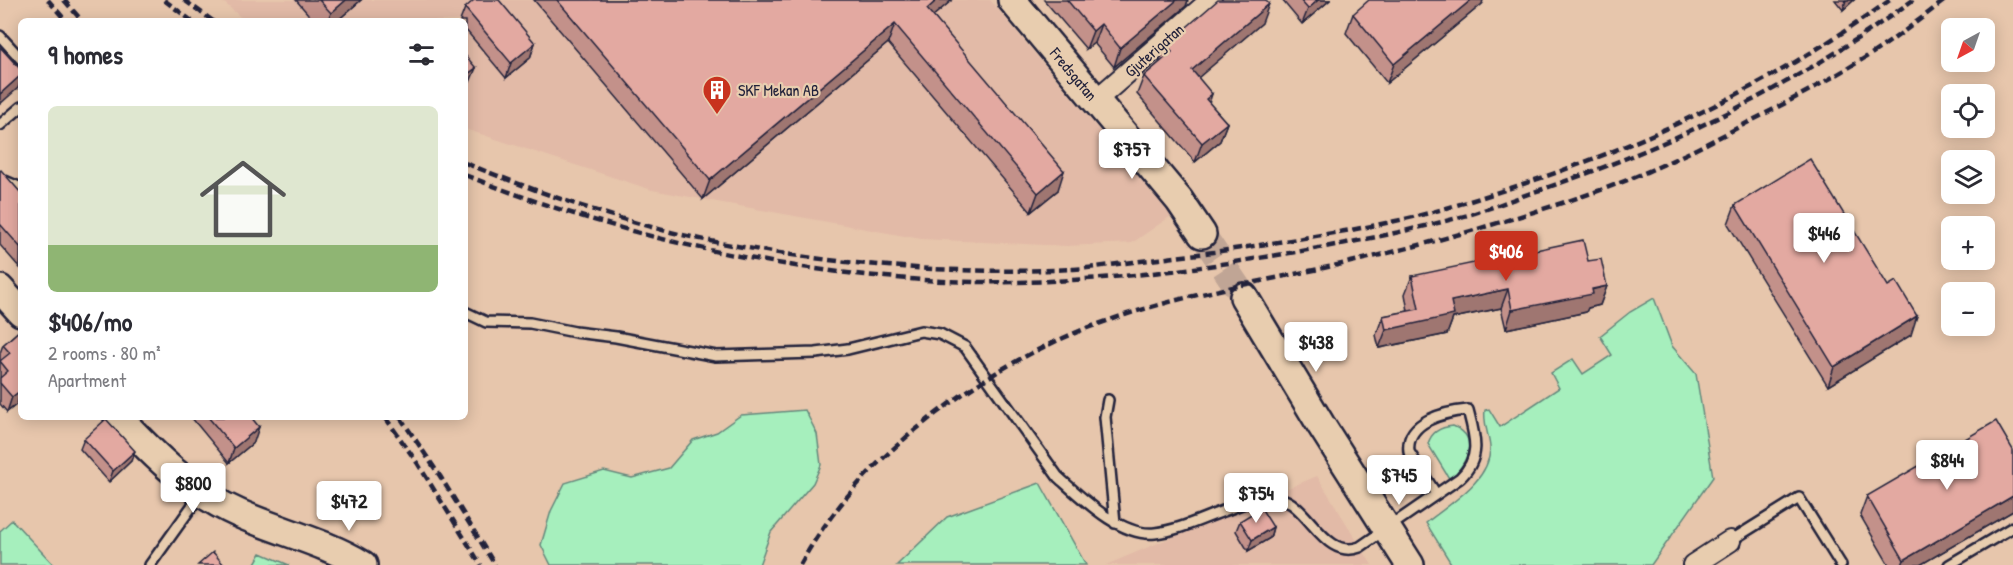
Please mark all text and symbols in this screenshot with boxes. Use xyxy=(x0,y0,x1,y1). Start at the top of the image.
street label: Gjuterigatan xyxy=(1120,18,1188,82)
north arrow xyxy=(1941,18,1995,72)
map controls xyxy=(1941,18,1995,336)
text: 9 homes xyxy=(48,37,123,72)
icon: filters xyxy=(405,38,438,71)
street label: Fredsgatan xyxy=(1045,42,1103,105)
building icon: SKF Mekan AB xyxy=(701,74,733,116)
place label: SKF Mekan AB xyxy=(738,79,819,101)
button: locate xyxy=(1941,84,1995,138)
pin: $757 xyxy=(1096,129,1168,180)
text: $757 xyxy=(1113,135,1151,162)
icon: home xyxy=(189,145,297,253)
button: layers xyxy=(1941,150,1995,204)
pin: $446 xyxy=(1788,213,1860,264)
button: + xyxy=(1941,216,1995,270)
text: $446 xyxy=(1807,219,1841,246)
pin: $406 xyxy=(1470,231,1542,282)
text: $406 xyxy=(1489,237,1523,264)
button: − xyxy=(1941,282,1995,336)
text: $406/mo xyxy=(48,304,132,339)
pin: $438 xyxy=(1280,322,1352,373)
text: $438 xyxy=(1298,328,1334,355)
text: 2 rooms · 80 m² xyxy=(48,339,161,366)
text: Apartment xyxy=(48,366,126,393)
pin: $844 xyxy=(1911,440,1983,491)
text: $844 xyxy=(1930,446,1964,473)
pin: $745 xyxy=(1363,455,1435,506)
text: $745 xyxy=(1381,461,1417,488)
pin: $800 xyxy=(157,463,229,514)
text: $800 xyxy=(175,469,211,496)
pin: $754 xyxy=(1220,473,1292,524)
text: $754 xyxy=(1238,479,1274,506)
pin: $472 xyxy=(313,481,385,532)
text: $472 xyxy=(331,487,367,514)

